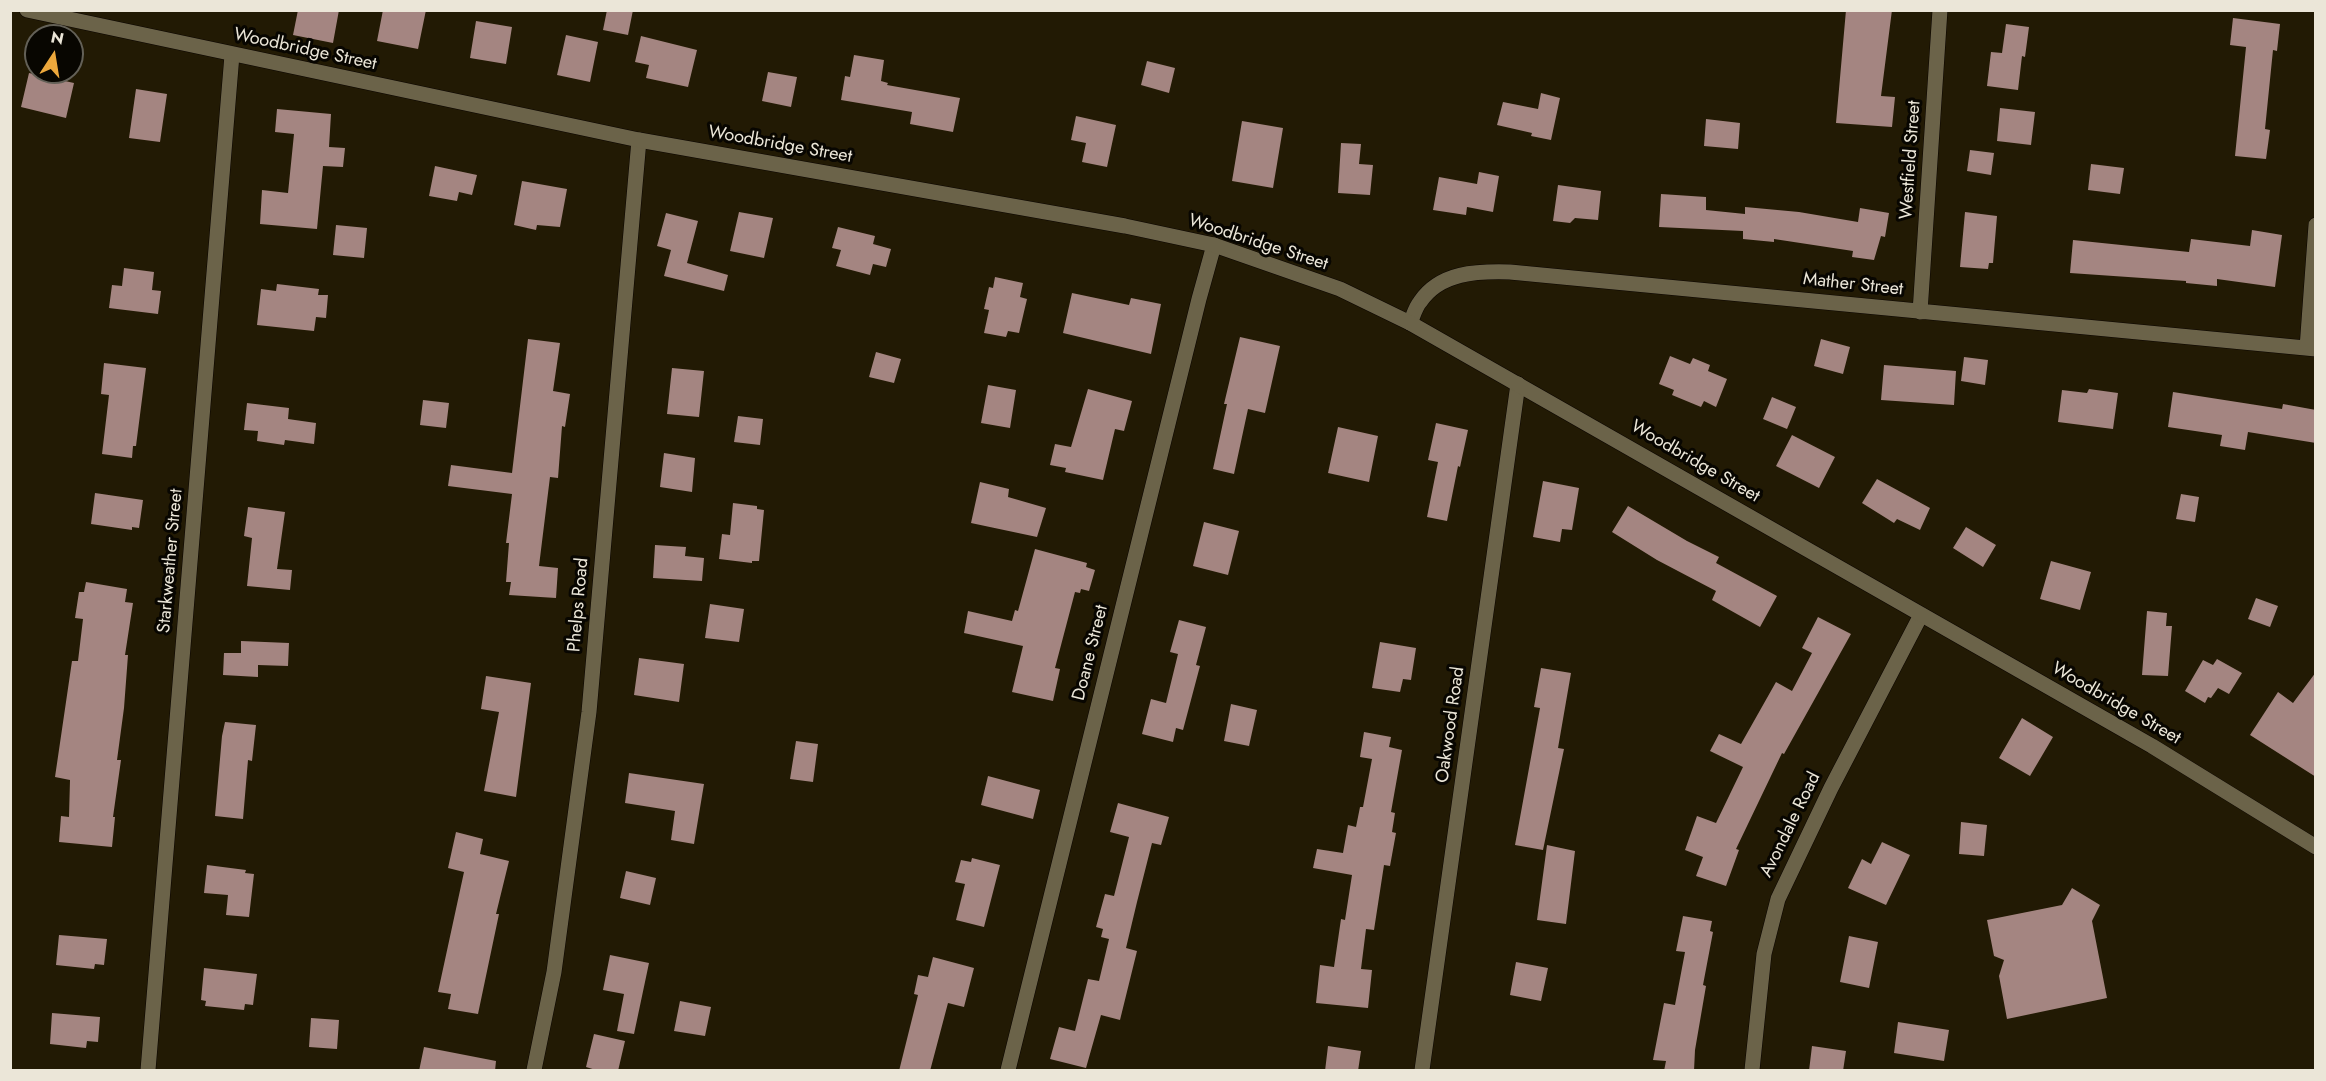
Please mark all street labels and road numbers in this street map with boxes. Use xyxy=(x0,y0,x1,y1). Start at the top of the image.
street label: Woodbridge Street xyxy=(232,24,378,76)
street label: Westfield Street xyxy=(1896,100,1926,220)
street label: Woodbridge Street xyxy=(706,122,854,168)
street label: Woodbridge Street xyxy=(1185,210,1331,276)
street label: Mather Street xyxy=(1802,269,1904,301)
street label: Woodbridge Street xyxy=(1627,416,1763,508)
street label: Starkweather Street xyxy=(154,488,188,634)
street label: Phelps Road xyxy=(564,557,594,653)
street label: Doane Street xyxy=(1069,603,1113,703)
street label: Woodbridge Street xyxy=(2048,658,2184,750)
street label: Oakwood Road xyxy=(1432,665,1470,785)
street label: Avondale Road xyxy=(1756,769,1826,881)

